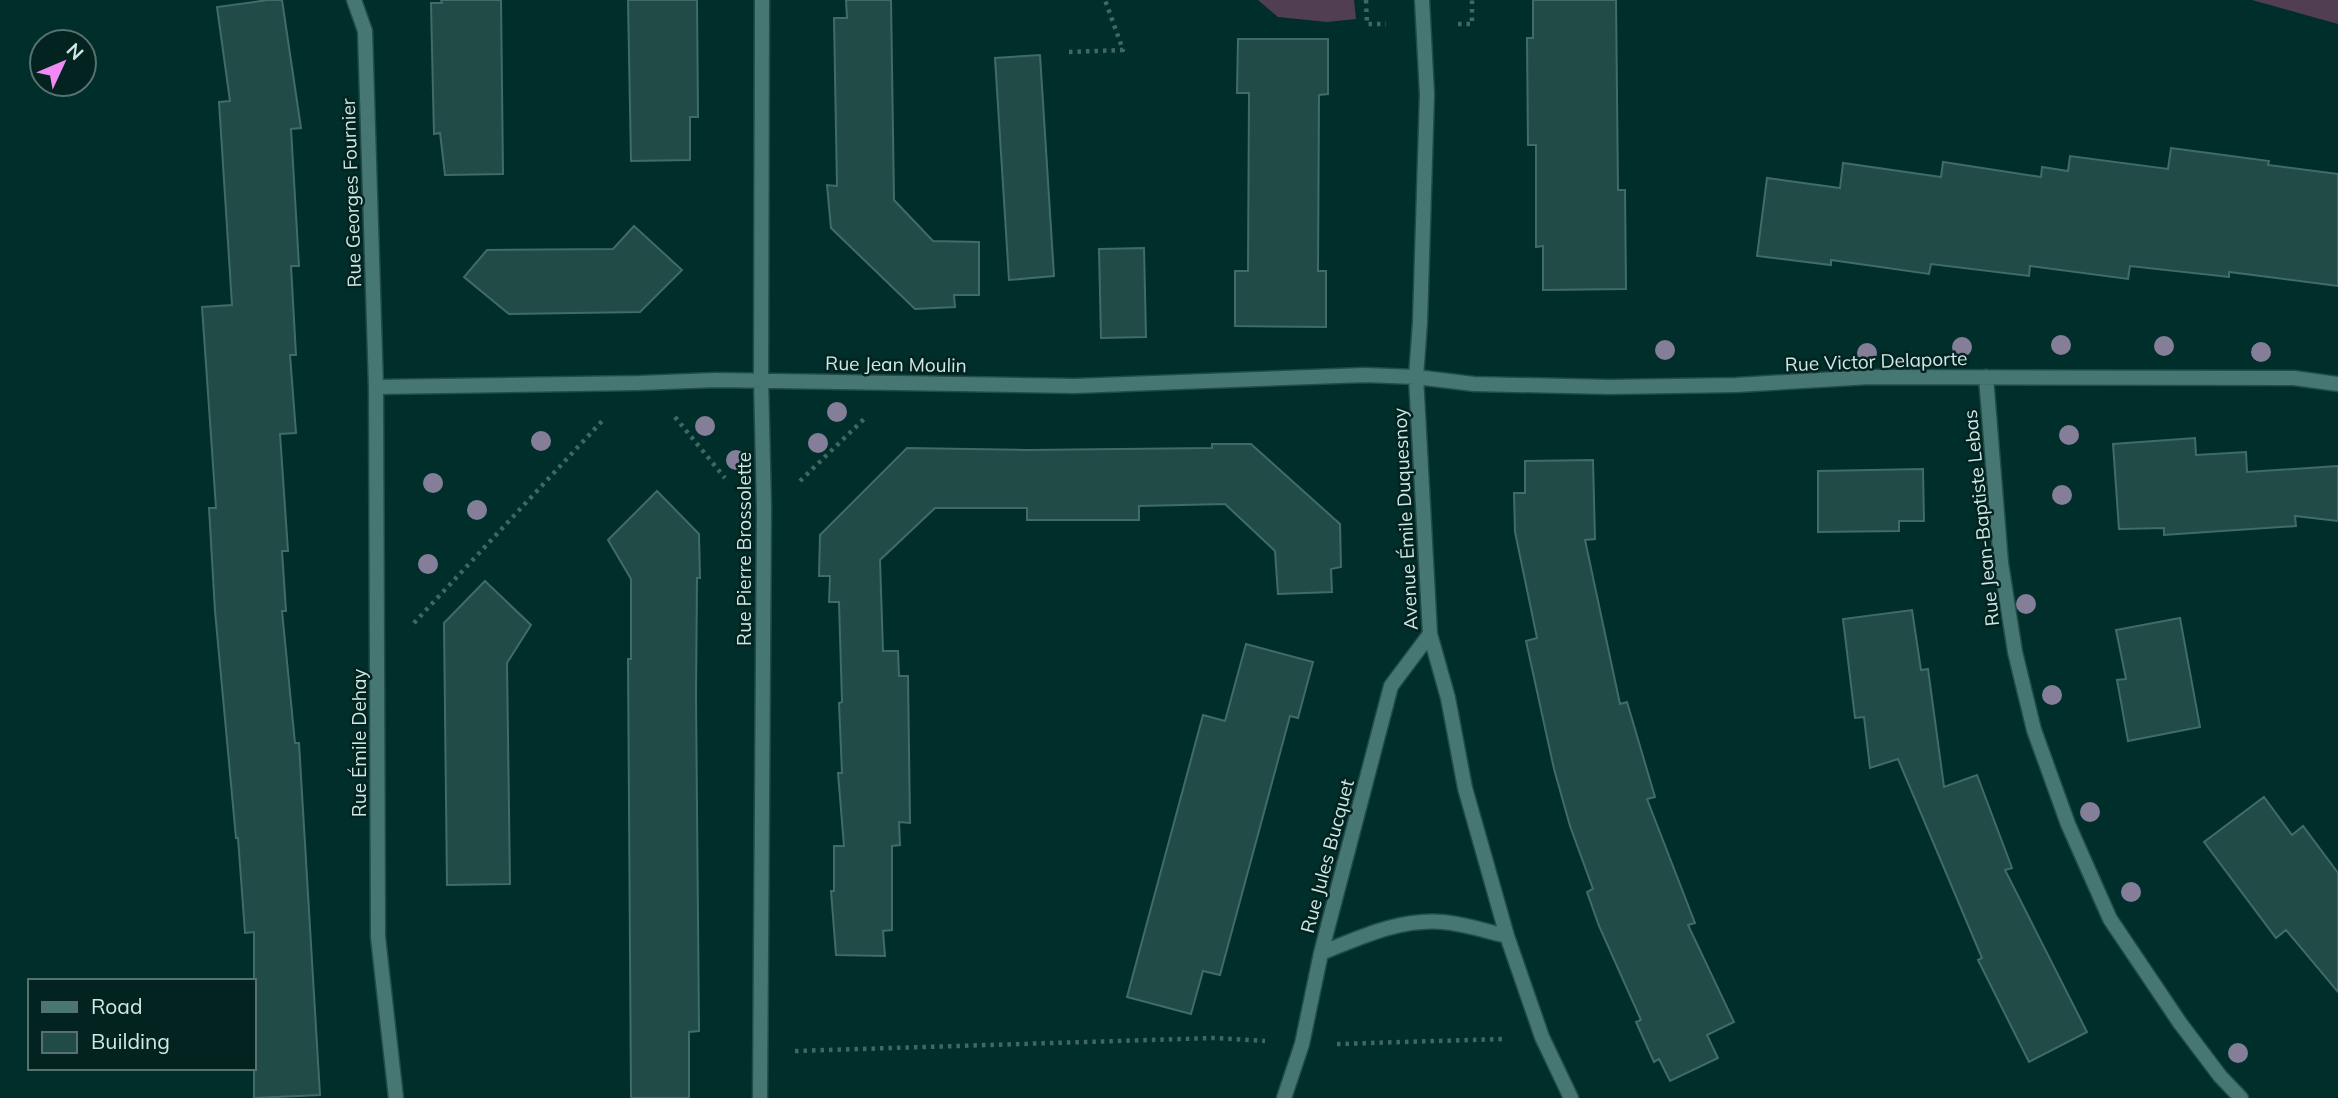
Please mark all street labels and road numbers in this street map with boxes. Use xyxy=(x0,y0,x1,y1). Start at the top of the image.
street label: Rue Georges Fournier xyxy=(336,98,366,288)
street label: Rue Victor Delaporte xyxy=(1784,346,1968,376)
street label: Rue Jean Moulin xyxy=(825,351,967,377)
street label: Avenue Émile Duquesnoy xyxy=(1387,407,1423,631)
street label: Rue Jean-Baptiste Lebas xyxy=(1958,409,2004,627)
street label: Rue Pierre Brossolette xyxy=(732,452,756,646)
street label: Rue Émile Dehay xyxy=(347,669,371,817)
street label: Rue Jules Bucquet xyxy=(1295,776,1359,936)

